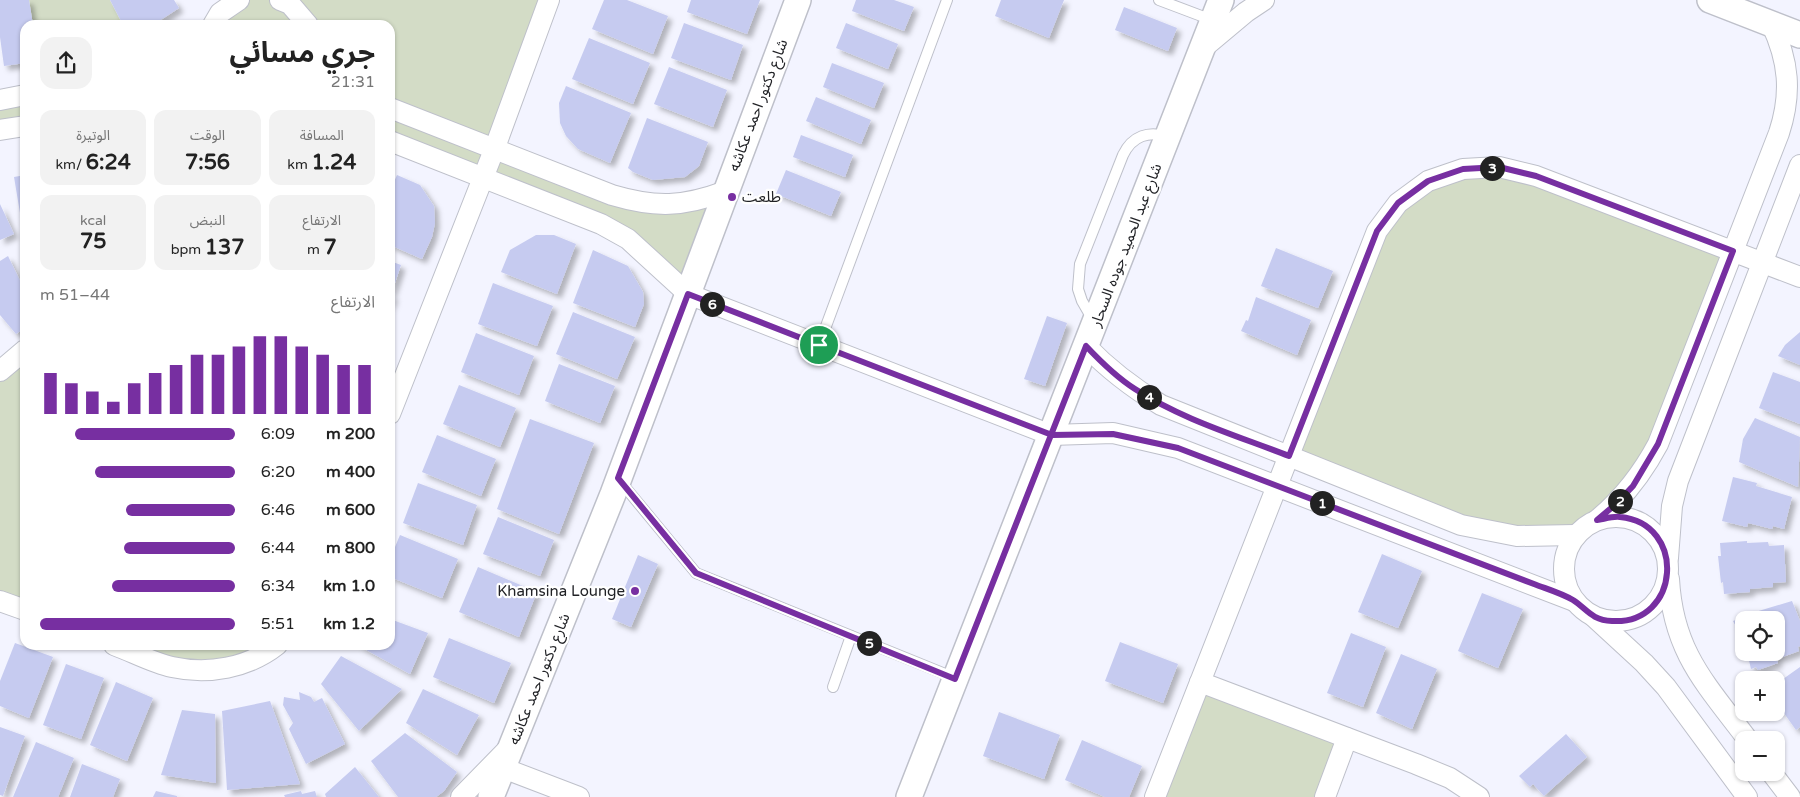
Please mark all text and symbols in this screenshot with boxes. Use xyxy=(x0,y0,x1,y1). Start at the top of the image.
text: جري مسائي xyxy=(230,36,375,70)
street label: شارع دكتور احمد عكاشه xyxy=(724,36,794,175)
button: share xyxy=(40,37,92,89)
text: 21:31 xyxy=(331,72,375,92)
text: الوتيرة xyxy=(76,127,110,144)
text: الوقت xyxy=(190,127,225,144)
text: المسافة xyxy=(300,127,344,144)
text: 6:24 xyxy=(86,150,131,175)
text: 7:56 xyxy=(185,150,230,175)
text: 1.24 xyxy=(311,150,356,175)
text: /km xyxy=(55,156,86,173)
text: km xyxy=(287,156,311,173)
pin: 3 xyxy=(1480,156,1504,180)
text: 3 xyxy=(1488,160,1497,177)
street label: شارع عبد الحميد جوده السحار xyxy=(1086,161,1168,331)
place label: طلعت xyxy=(742,188,781,206)
marker: طلعت xyxy=(726,191,738,203)
text: kcal xyxy=(80,212,106,229)
text: النبض xyxy=(190,212,225,229)
text: الارتفاع xyxy=(303,212,341,229)
text: 75 xyxy=(80,229,106,254)
text: 137 xyxy=(205,235,244,260)
text: 7 xyxy=(323,235,337,260)
text: bpm xyxy=(171,241,205,258)
text: m xyxy=(307,241,323,258)
text: 44–51 m xyxy=(40,285,110,305)
text: الارتفاع xyxy=(331,292,375,312)
pin: 6 xyxy=(700,292,724,316)
text: 6 xyxy=(708,296,717,313)
pin xyxy=(798,324,840,366)
icon: arrive xyxy=(805,331,833,359)
pin: 4 xyxy=(1136,384,1162,410)
text: 4 xyxy=(1145,389,1154,406)
text: 6:09 xyxy=(261,424,295,444)
text: 200 m xyxy=(326,424,375,444)
text: 6:20 xyxy=(261,462,295,482)
text: 400 m xyxy=(326,462,375,482)
pin: 2 xyxy=(1608,488,1632,514)
pin: 1 xyxy=(1310,490,1334,516)
text: 2 xyxy=(1616,493,1625,510)
text: 1 xyxy=(1318,495,1327,512)
text: 6:46 xyxy=(261,500,295,520)
text: 600 m xyxy=(326,500,375,520)
text: 6:44 xyxy=(261,538,295,558)
text: 800 m xyxy=(326,538,375,558)
text: 6:34 xyxy=(261,576,295,596)
text: 1.0 km xyxy=(323,576,375,596)
place label: Khamsina Lounge xyxy=(497,582,625,600)
marker: Khamsina Lounge xyxy=(629,585,641,597)
street label: شارع دكتور احمد عكاشه xyxy=(504,610,576,748)
map controls xyxy=(1735,611,1785,781)
button: locate xyxy=(1735,611,1785,661)
text: 5:51 xyxy=(261,614,295,634)
text: 1.2 km xyxy=(323,614,375,634)
pin: 5 xyxy=(856,630,882,656)
text: 5 xyxy=(865,635,874,652)
button: + xyxy=(1735,671,1785,721)
button: − xyxy=(1735,731,1785,781)

